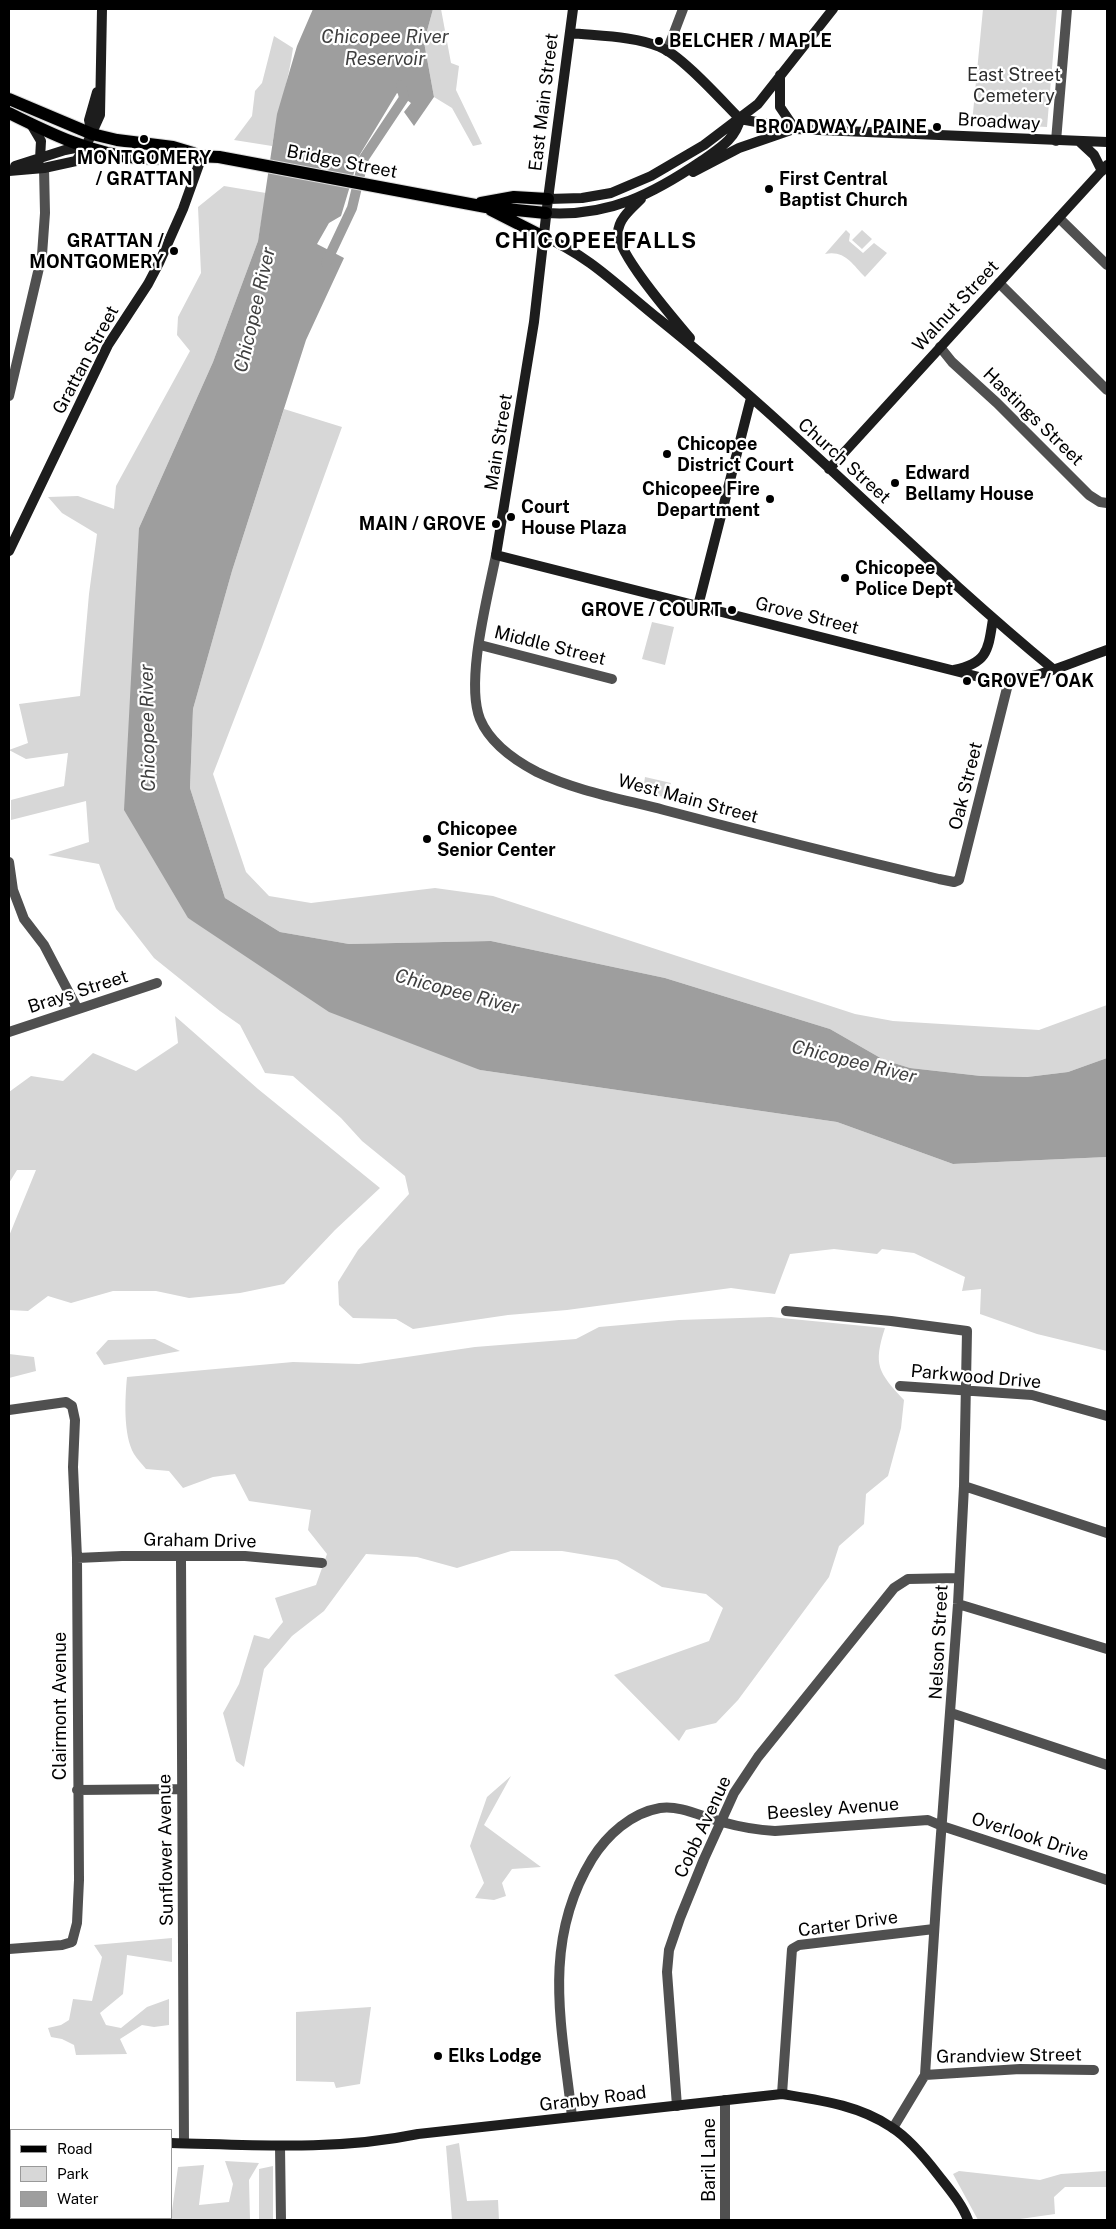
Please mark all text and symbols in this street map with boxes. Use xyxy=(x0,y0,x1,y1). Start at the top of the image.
water label: Chicopee River Reservoir xyxy=(321,26,449,70)
place label: BELCHER / MAPLE xyxy=(669,30,832,52)
street label: East Main Street xyxy=(525,32,563,172)
marker: BELCHER / MAPLE xyxy=(653,35,665,47)
park label: East Street Cemetery xyxy=(967,64,1061,106)
street label: Broadway xyxy=(957,109,1041,135)
place label: BROADWAY / PAINE xyxy=(755,116,927,138)
marker: BROADWAY / PAINE xyxy=(931,121,943,133)
marker: MONTGOMERY / GRATTAN xyxy=(138,133,150,145)
street label: Bridge Street xyxy=(285,141,399,183)
place label: MONTGOMERY / GRATTAN xyxy=(77,147,211,190)
place label: First Central Baptist Church xyxy=(779,168,908,210)
marker: First Central Baptist Church xyxy=(763,183,775,195)
district label: CHICOPEE FALLS xyxy=(493,228,699,254)
place label: GRATTAN / MONTGOMERY xyxy=(29,230,164,272)
marker: GRATTAN / MONTGOMERY xyxy=(168,245,180,257)
water label: Chicopee River xyxy=(230,245,280,375)
street label: Walnut Street xyxy=(908,256,1004,356)
street label: Grattan Street xyxy=(48,302,124,418)
street label: Hastings Street xyxy=(978,364,1088,470)
street label: Main Street xyxy=(481,392,517,492)
street label: Church Street xyxy=(793,414,895,508)
place label: Chicopee District Court xyxy=(677,433,794,476)
marker: Chicopee District Court xyxy=(661,448,673,460)
place label: Edward Bellamy House xyxy=(905,462,1034,504)
marker: Edward Bellamy House xyxy=(889,477,901,489)
place label: Chicopee Fire Department xyxy=(642,478,760,520)
marker: Chicopee Fire Department xyxy=(764,493,776,505)
place label: Court House Plaza xyxy=(521,496,627,538)
marker: Court House Plaza xyxy=(505,511,517,523)
place label: MAIN / GROVE xyxy=(359,513,486,535)
marker: MAIN / GROVE xyxy=(490,518,502,530)
place label: Chicopee Police Dept xyxy=(855,557,953,600)
marker: Chicopee Police Dept xyxy=(839,572,851,584)
street label: Grove Street xyxy=(753,593,861,639)
place label: GROVE / COURT xyxy=(581,599,722,621)
marker: GROVE / COURT xyxy=(726,604,738,616)
street label: Middle Street xyxy=(492,622,608,670)
water label: Chicopee River xyxy=(135,664,161,792)
place label: GROVE / OAK xyxy=(977,670,1094,692)
marker: GROVE / OAK xyxy=(961,675,973,687)
street label: Oak Street xyxy=(945,740,987,832)
street label: West Main Street xyxy=(615,770,761,828)
place label: Chicopee Senior Center xyxy=(437,818,556,861)
marker: Chicopee Senior Center xyxy=(421,833,433,845)
water label: Chicopee River xyxy=(392,964,522,1020)
street label: Brays Street xyxy=(25,966,131,1018)
water label: Chicopee River xyxy=(789,1035,919,1089)
street label: Parkwood Drive xyxy=(910,1361,1042,1393)
street label: Graham Drive xyxy=(143,1529,257,1553)
street label: Nelson Street xyxy=(925,1584,953,1700)
street label: Clairmont Avenue xyxy=(49,1632,71,1780)
street label: Cobb Avenue xyxy=(670,1772,736,1882)
street label: Sunflower Avenue xyxy=(154,1774,178,1926)
street label: Beesley Avenue xyxy=(766,1794,900,1824)
street label: Overlook Drive xyxy=(969,1808,1091,1866)
street label: Carter Drive xyxy=(797,1906,899,1942)
street label: Grandview Street xyxy=(936,2044,1082,2068)
place label: Elks Lodge xyxy=(448,2045,542,2067)
marker: Elks Lodge xyxy=(432,2050,444,2062)
street label: Granby Road xyxy=(538,2082,648,2116)
street label: Baril Lane xyxy=(698,2118,720,2202)
legend xyxy=(10,2129,172,2219)
text: Road xyxy=(57,2140,93,2157)
text: Park xyxy=(57,2165,89,2182)
text: Water xyxy=(57,2190,99,2207)

